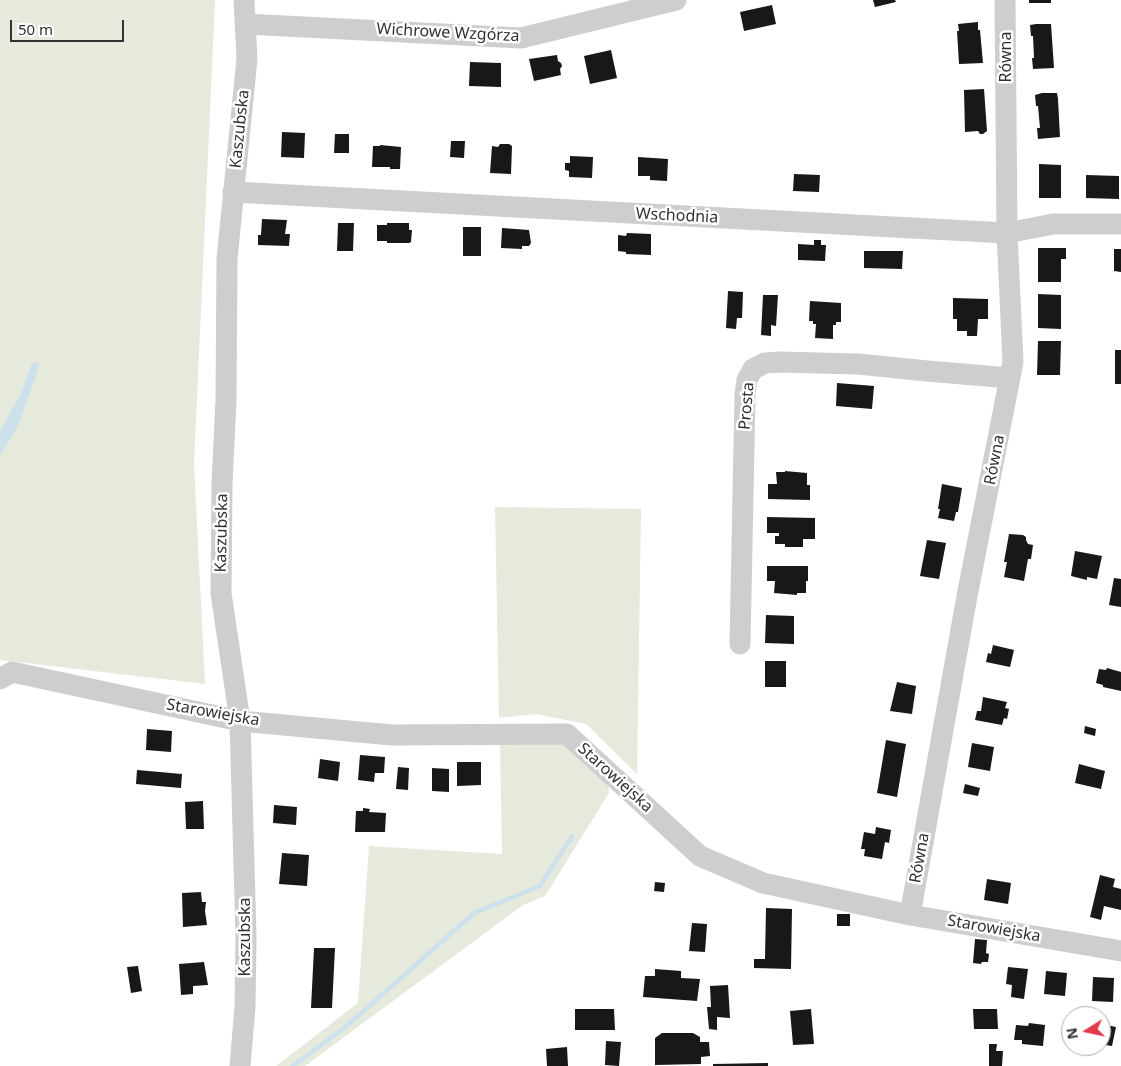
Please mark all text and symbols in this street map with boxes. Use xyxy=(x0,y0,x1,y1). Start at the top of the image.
scale bar xyxy=(12,10,126,42)
text: 50 m xyxy=(18,19,53,39)
street label: Wichrowe Wzgórza xyxy=(376,20,520,46)
street label: Równa xyxy=(996,32,1016,82)
street label: Kaszubska xyxy=(226,89,254,169)
street label: Wschodnia xyxy=(635,204,719,228)
street label: Prosta xyxy=(735,381,759,431)
street label: Równa xyxy=(981,433,1009,487)
street label: Kaszubska xyxy=(212,493,232,573)
street label: Starowiejska xyxy=(165,695,261,731)
street label: Starowiejska xyxy=(574,739,656,817)
street label: Równa xyxy=(906,831,934,885)
street label: Kaszubska xyxy=(235,898,255,976)
street label: Starowiejska xyxy=(946,911,1042,947)
north arrow xyxy=(1061,1006,1111,1056)
text: N xyxy=(1061,1026,1082,1041)

